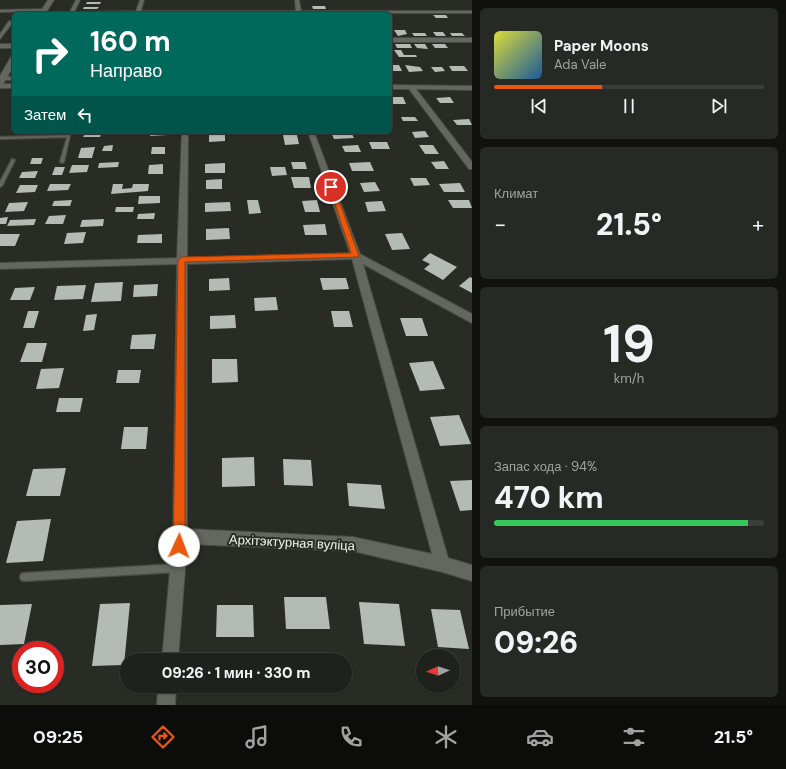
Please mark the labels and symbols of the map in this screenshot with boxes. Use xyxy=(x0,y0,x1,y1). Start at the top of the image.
pin xyxy=(314,170,348,204)
position arrow xyxy=(158,525,200,567)
street label: Архітэктурная вуліца xyxy=(229,531,356,554)
speed limit sign: 30 xyxy=(12,641,64,693)
north arrow xyxy=(416,649,460,693)

